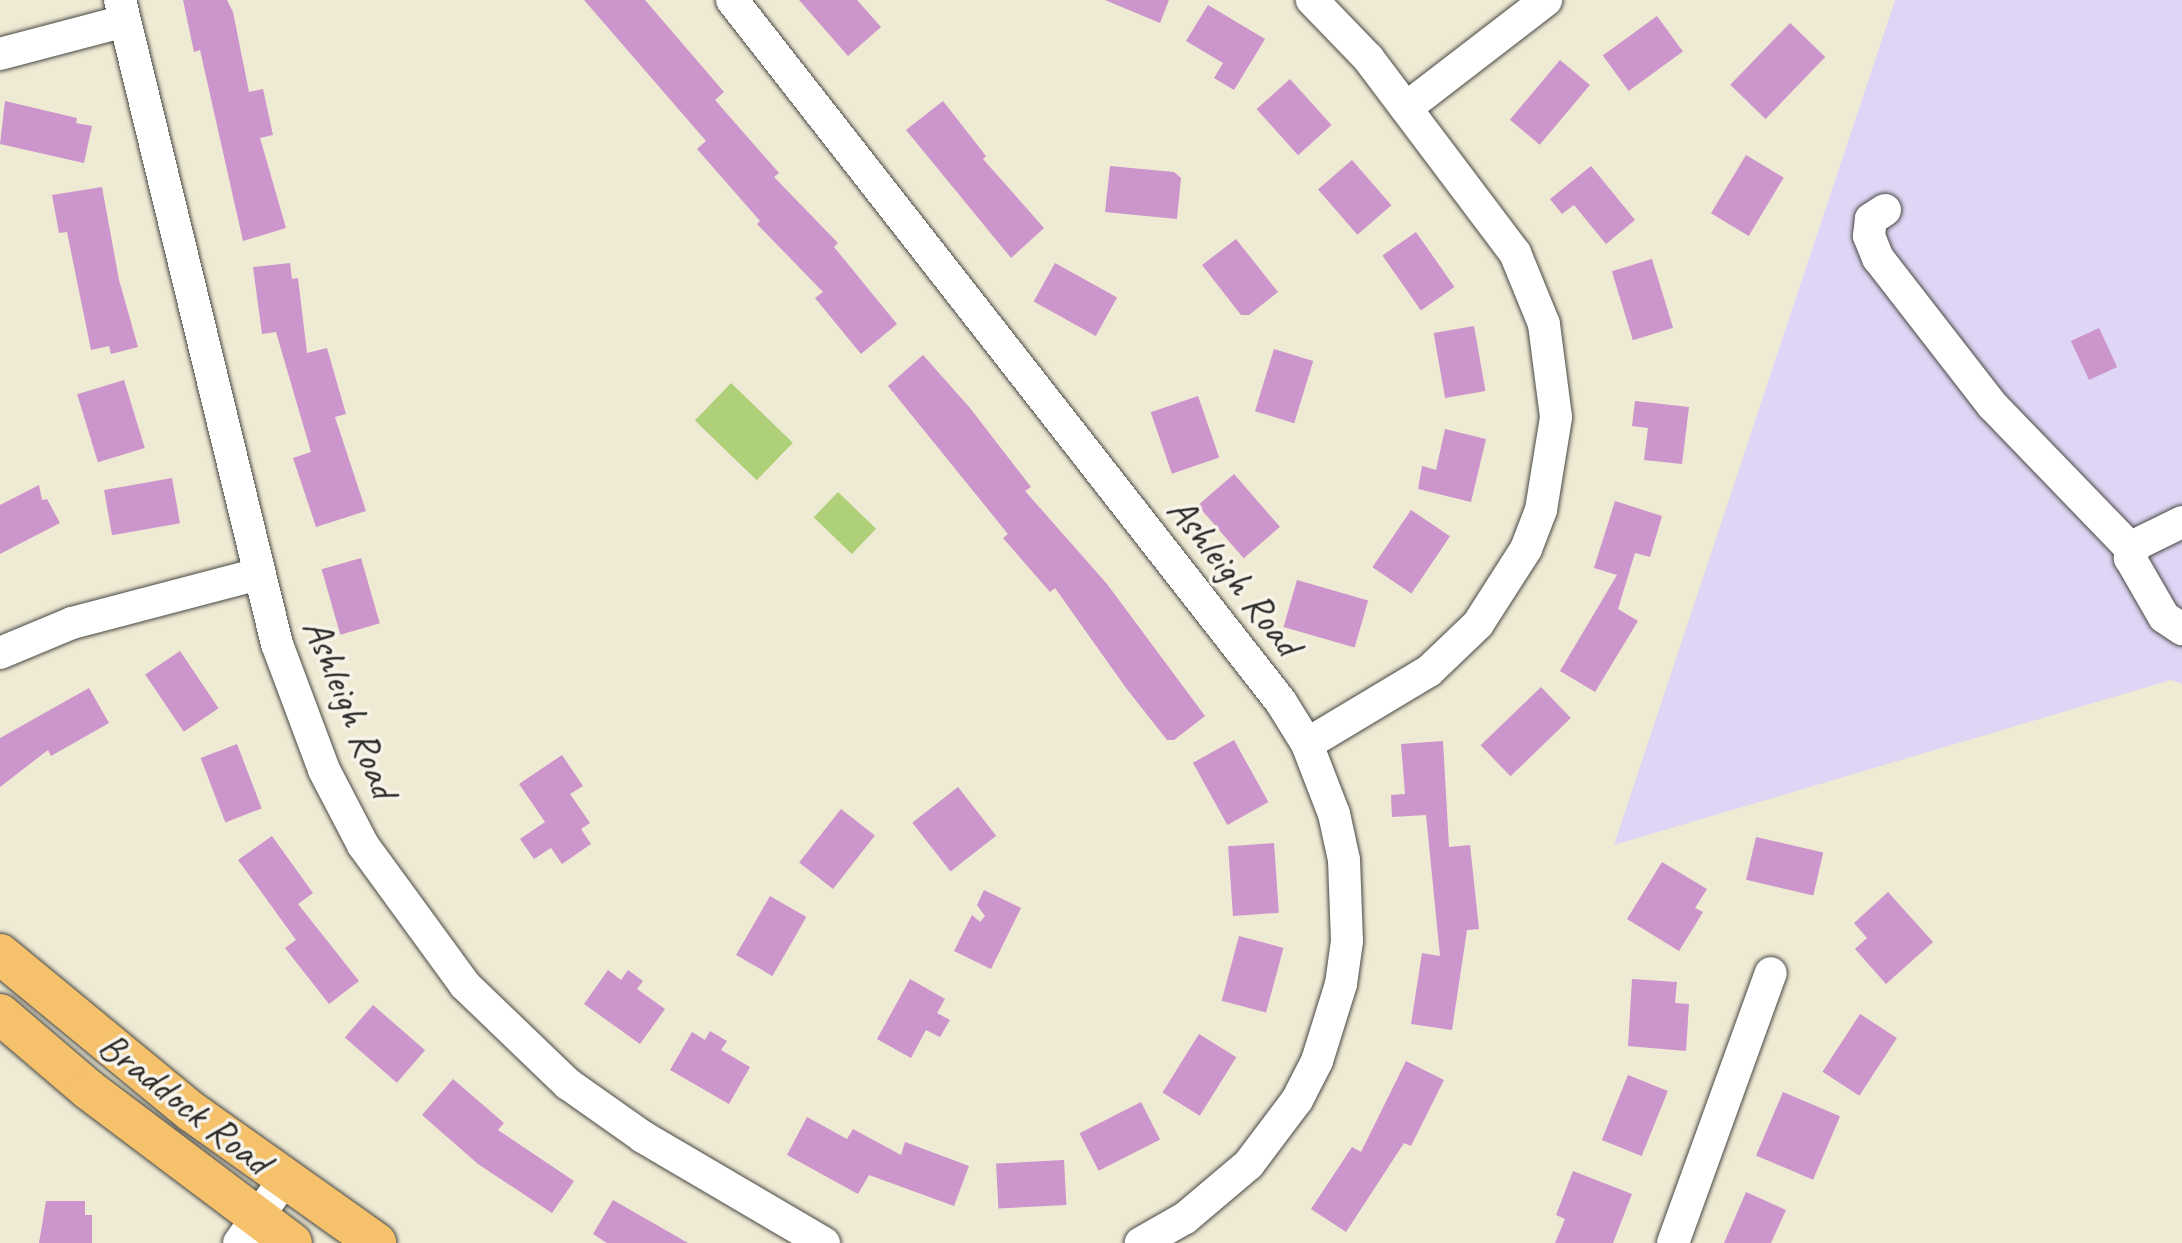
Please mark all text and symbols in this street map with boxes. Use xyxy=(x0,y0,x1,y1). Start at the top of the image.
street label: Ashleigh Road xyxy=(1158,487,1312,665)
street label: Ashleigh Road xyxy=(294,612,408,804)
street label: Braddock Road xyxy=(90,1021,280,1185)

